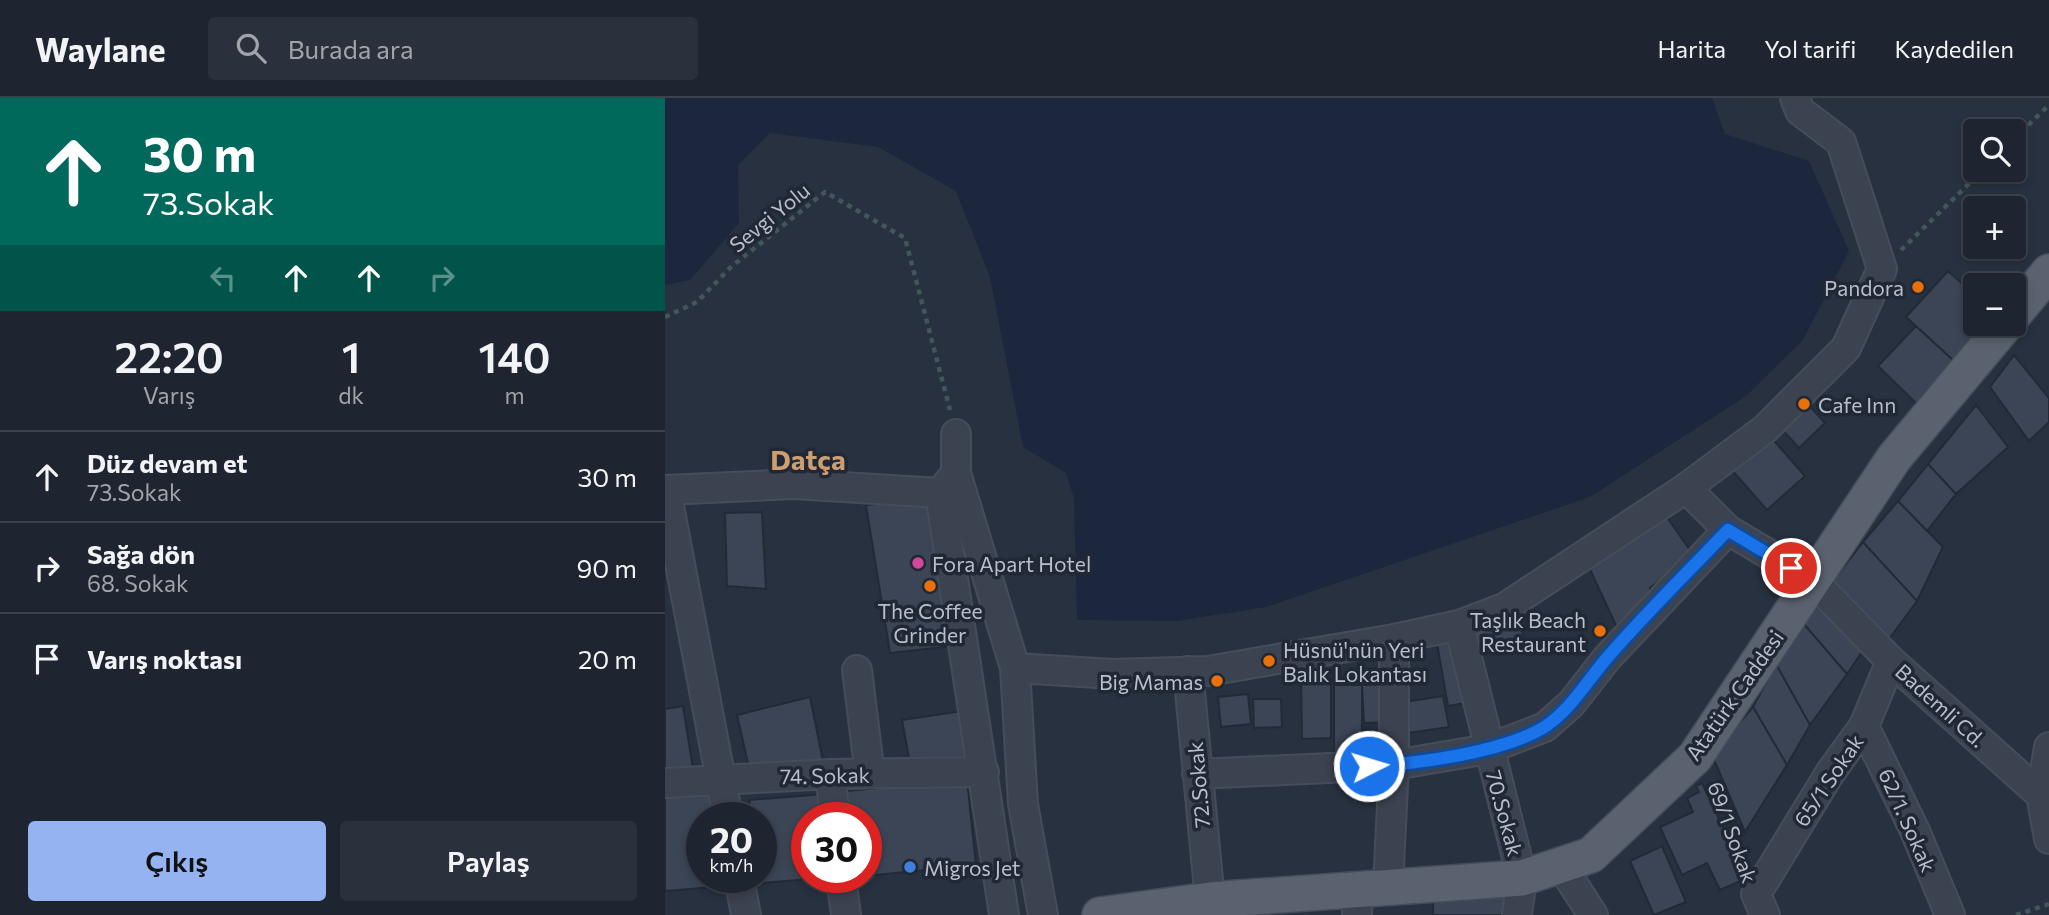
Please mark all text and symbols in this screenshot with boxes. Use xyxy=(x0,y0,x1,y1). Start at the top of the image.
search box xyxy=(208,17,698,80)
text: Waylane xyxy=(35,28,166,69)
icon: search xyxy=(232,29,270,67)
text: Burada ara xyxy=(288,33,414,64)
text: Harita xyxy=(1657,34,1726,63)
text: Yol tarifi xyxy=(1764,34,1856,63)
text: Kaydedilen xyxy=(1894,34,2014,63)
map controls xyxy=(1963,119,2026,336)
button: search xyxy=(1963,119,2026,182)
text: 30 m xyxy=(143,122,256,182)
icon: ahead xyxy=(28,126,119,217)
street label: Sevgi Yolu xyxy=(724,177,814,257)
text: 73.Sokak xyxy=(143,182,274,222)
button: + xyxy=(1963,196,2026,259)
icon: left xyxy=(204,259,242,297)
icon: ahead xyxy=(277,259,315,297)
icon: ahead xyxy=(350,259,388,297)
icon: right xyxy=(423,259,461,297)
button: − xyxy=(1963,273,2026,336)
place label: Pandora xyxy=(1824,275,1904,300)
marker: Pandora xyxy=(1910,279,1926,295)
text: 22:20 xyxy=(114,330,224,382)
text: 1 xyxy=(342,330,360,382)
text: 140 xyxy=(479,330,551,382)
text: Varış xyxy=(143,381,195,409)
text: dk xyxy=(338,381,364,409)
text: m xyxy=(504,381,525,409)
place label: Cafe Inn xyxy=(1818,392,1896,417)
marker: Cafe Inn xyxy=(1796,396,1812,412)
district label: Datça xyxy=(770,442,846,476)
text: Düz devam et xyxy=(87,447,248,478)
icon: ahead xyxy=(28,458,66,496)
text: 30 m xyxy=(578,461,637,492)
text: 73.Sokak xyxy=(87,478,182,506)
text: Sağa dön xyxy=(87,538,195,569)
pin xyxy=(1761,538,1821,598)
icon: right xyxy=(28,549,66,587)
icon: arrive xyxy=(1772,549,1810,587)
place label: Fora Apart Hotel xyxy=(932,551,1091,576)
text: 90 m xyxy=(577,552,637,583)
marker: Fora Apart Hotel xyxy=(910,555,926,571)
text: 68. Sokak xyxy=(87,569,189,597)
marker: The Coffee Grinder xyxy=(922,578,938,594)
place label: The Coffee Grinder xyxy=(877,598,983,647)
place label: Taşlık Beach Restaurant xyxy=(1470,607,1586,656)
marker: Taşlık Beach Restaurant xyxy=(1592,623,1608,639)
street label: Atatürk Caddesi xyxy=(1680,625,1788,765)
place label: Hüsnü'nün Yeri Balık Lokantası xyxy=(1283,637,1427,686)
icon: arrive xyxy=(28,640,66,678)
text: Varış noktası xyxy=(87,643,242,674)
text: 20 m xyxy=(578,643,637,674)
marker: Hüsnü'nün Yeri Balık Lokantası xyxy=(1261,653,1277,669)
street label: Bademli Cd. xyxy=(1891,658,1991,752)
place label: Big Mamas xyxy=(1099,669,1203,694)
marker: Big Mamas xyxy=(1209,673,1225,689)
position arrow xyxy=(1332,729,1406,803)
street label: 65/1 Sokak xyxy=(1788,729,1868,831)
street label: 72.Sokak xyxy=(1182,741,1214,829)
street label: 74. Sokak xyxy=(780,762,870,788)
street label: 62/1. Sokak xyxy=(1874,765,1942,875)
street label: 70.Sokak xyxy=(1482,767,1528,859)
street label: 69/1 Sokak xyxy=(1703,778,1763,886)
speed limit sign: 30 xyxy=(791,802,882,893)
text: 20 xyxy=(710,817,753,860)
button: Çıkış xyxy=(28,821,326,901)
button: Paylaş xyxy=(340,821,637,901)
text: km/h xyxy=(710,854,753,876)
place label: Migros Jet xyxy=(924,855,1020,880)
marker: Migros Jet xyxy=(902,859,918,875)

